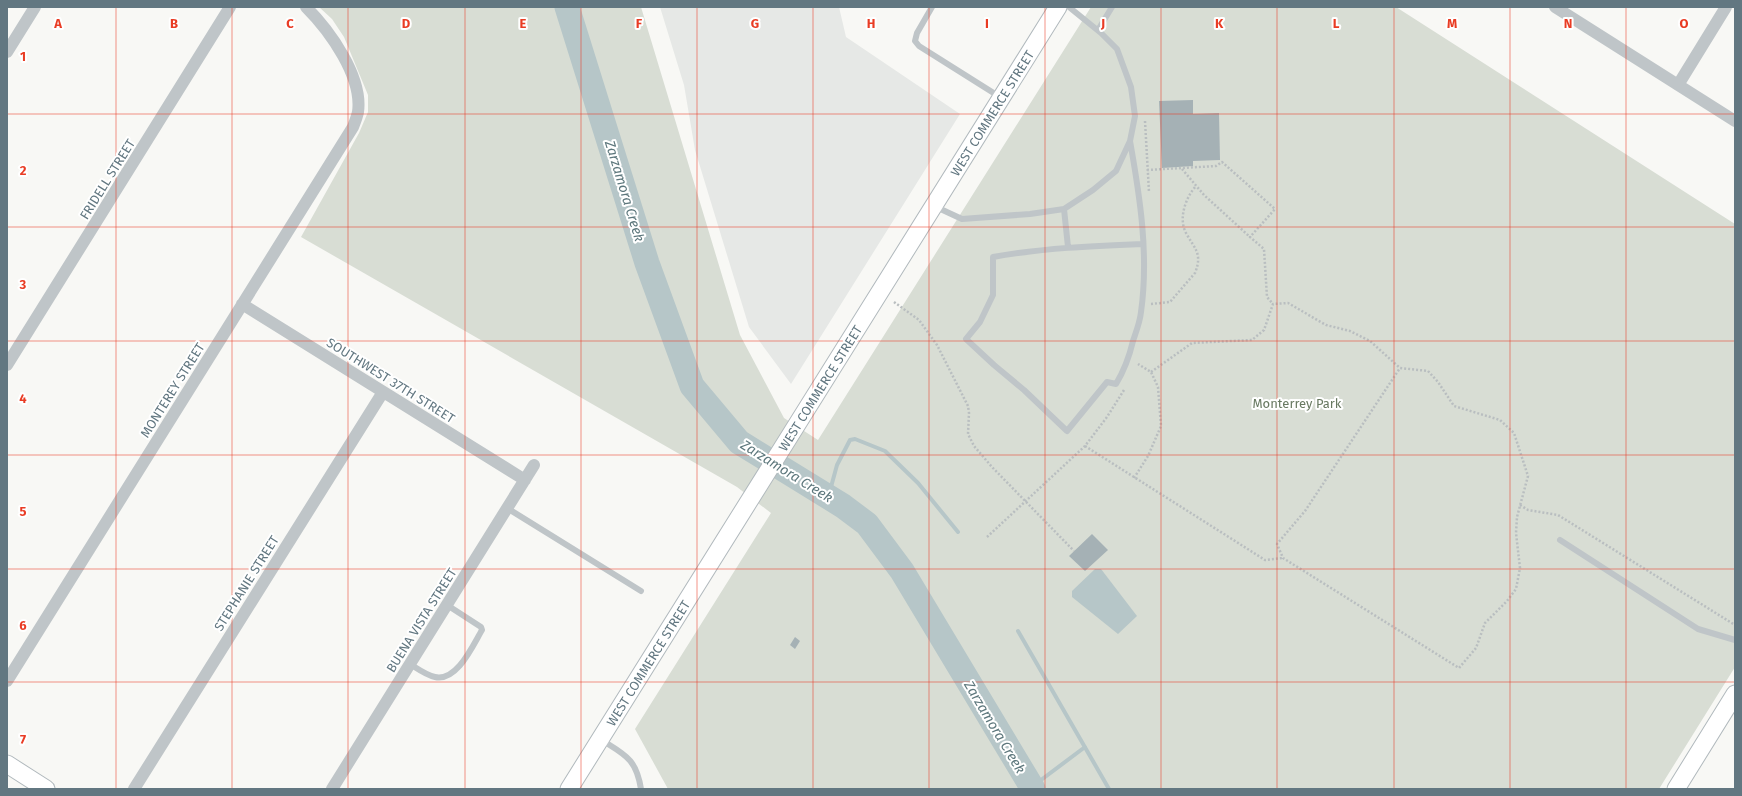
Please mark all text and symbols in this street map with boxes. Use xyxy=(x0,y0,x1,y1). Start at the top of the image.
text: A xyxy=(53,16,62,31)
text: B xyxy=(170,16,178,31)
text: C xyxy=(286,16,294,31)
text: D xyxy=(402,16,411,31)
text: E xyxy=(520,16,527,31)
text: F xyxy=(636,16,643,31)
text: G xyxy=(751,16,759,31)
text: H xyxy=(867,16,875,31)
text: I xyxy=(985,16,989,31)
text: J xyxy=(1100,16,1105,31)
text: K xyxy=(1215,16,1224,31)
text: L xyxy=(1333,16,1340,31)
text: M xyxy=(1447,16,1457,31)
text: N xyxy=(1564,16,1572,31)
text: O xyxy=(1680,16,1689,31)
street label: WEST COMMERCE STREET xyxy=(948,48,1037,179)
text: 1 xyxy=(20,49,26,64)
street label: FRIDELL STREET xyxy=(77,136,138,222)
water label: Zarzamora Creek xyxy=(601,138,648,244)
text: 2 xyxy=(20,163,27,178)
text: 3 xyxy=(19,277,27,292)
street label: WEST COMMERCE STREET xyxy=(776,323,865,454)
street label: SOUTHWEST 37TH STREET xyxy=(324,335,458,426)
street label: MONTEREY STREET xyxy=(137,340,208,440)
text: 4 xyxy=(19,391,27,406)
park label: Monterrey Park xyxy=(1252,396,1342,411)
water label: Zarzamora Creek xyxy=(737,436,836,507)
text: 5 xyxy=(20,504,27,519)
street label: STEPHANIE STREET xyxy=(211,533,282,634)
street label: BUENA VISTA STREET xyxy=(383,565,460,675)
street label: WEST COMMERCE STREET xyxy=(604,598,693,729)
text: 6 xyxy=(19,618,27,633)
water label: Zarzamora Creek xyxy=(960,677,1029,777)
text: 7 xyxy=(20,732,26,747)

